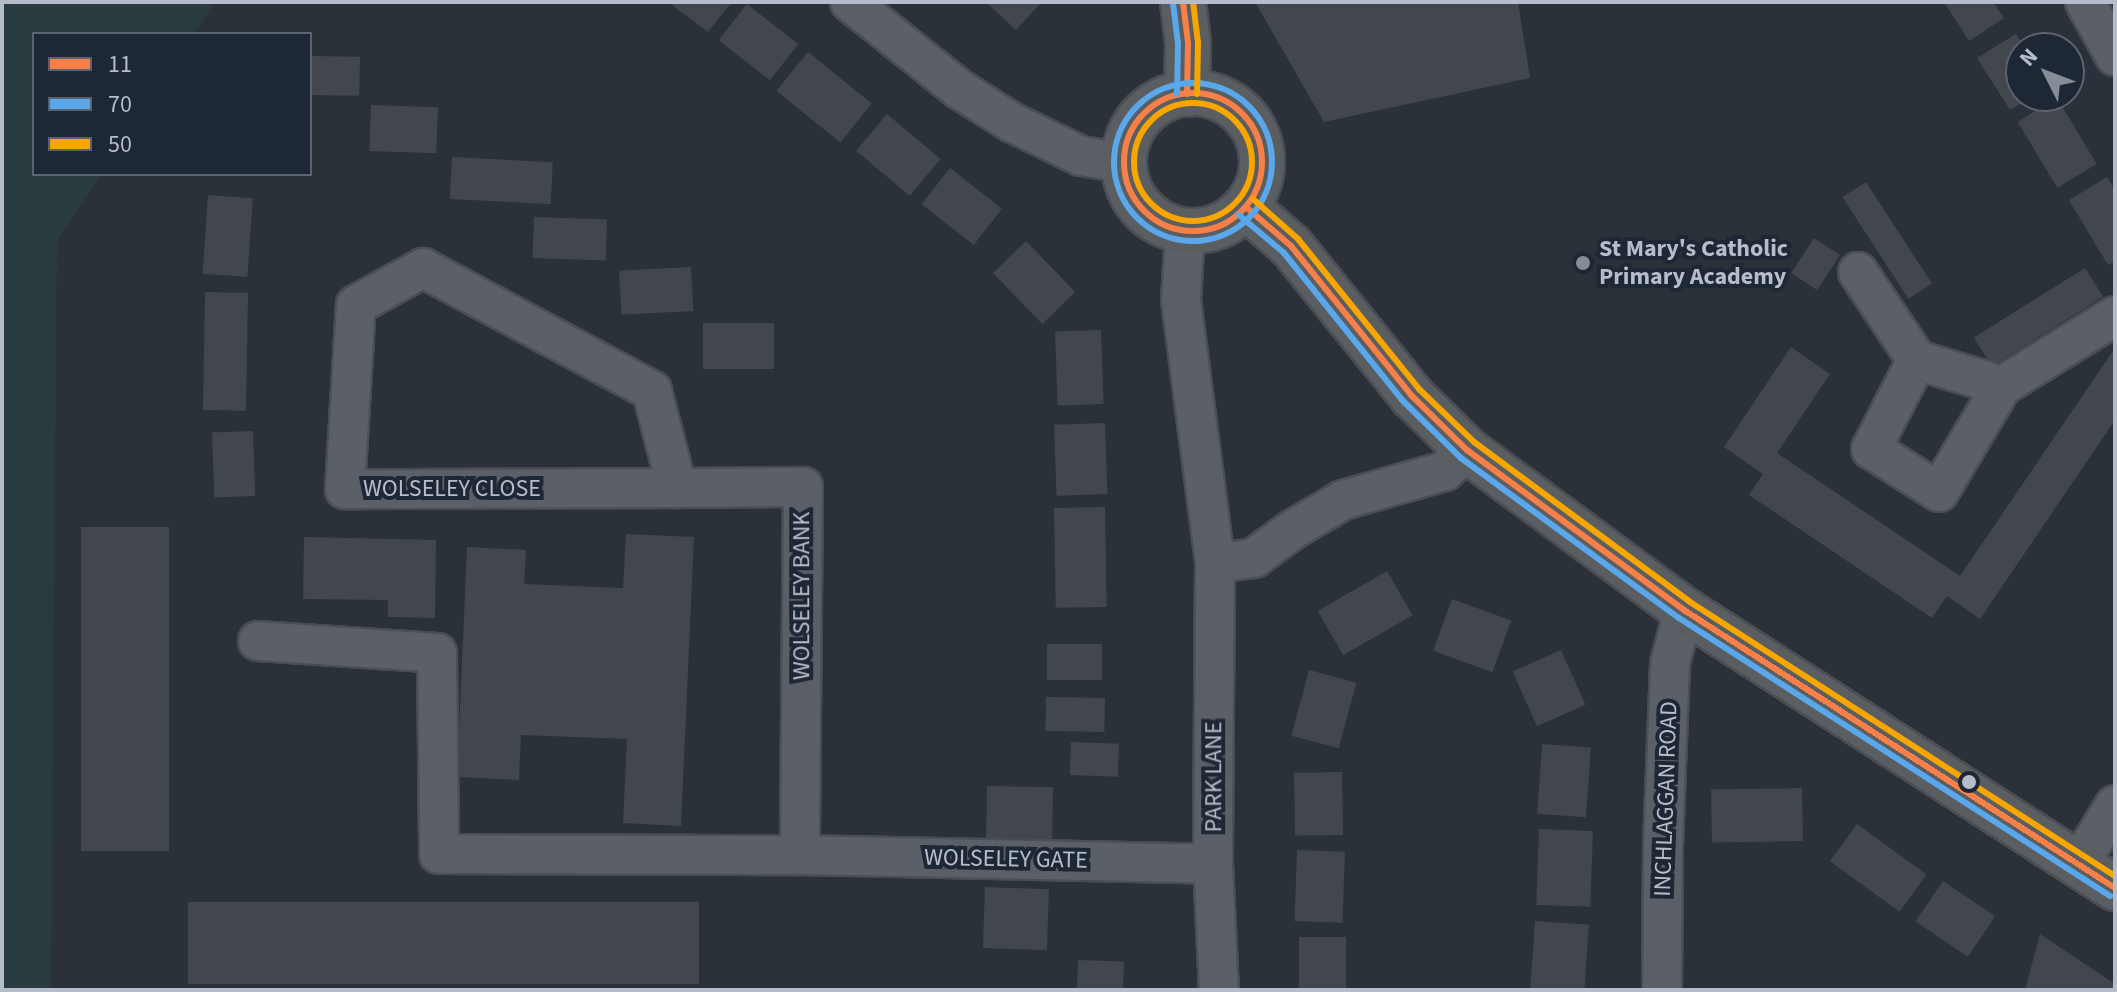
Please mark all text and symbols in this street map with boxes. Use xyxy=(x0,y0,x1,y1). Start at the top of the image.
legend xyxy=(32,32,312,176)
north arrow xyxy=(2005,32,2085,112)
text: N xyxy=(2012,41,2045,73)
text: 11 xyxy=(108,47,132,82)
text: 70 xyxy=(108,87,132,122)
text: 50 xyxy=(108,127,132,162)
place label: St Mary's Catholic Primary Academy xyxy=(1599,235,1788,291)
marker: St Mary's Catholic Primary Academy xyxy=(1574,254,1592,272)
street label: WOLSELEY CLOSE xyxy=(363,475,541,503)
street label: WOLSELEY BANK xyxy=(788,512,816,680)
street label: INCHLAGGAN ROAD xyxy=(1648,701,1684,897)
street label: PARK LANE xyxy=(1200,722,1228,832)
unlabelled marker xyxy=(1961,774,1977,790)
street label: WOLSELEY GATE xyxy=(924,843,1088,875)

